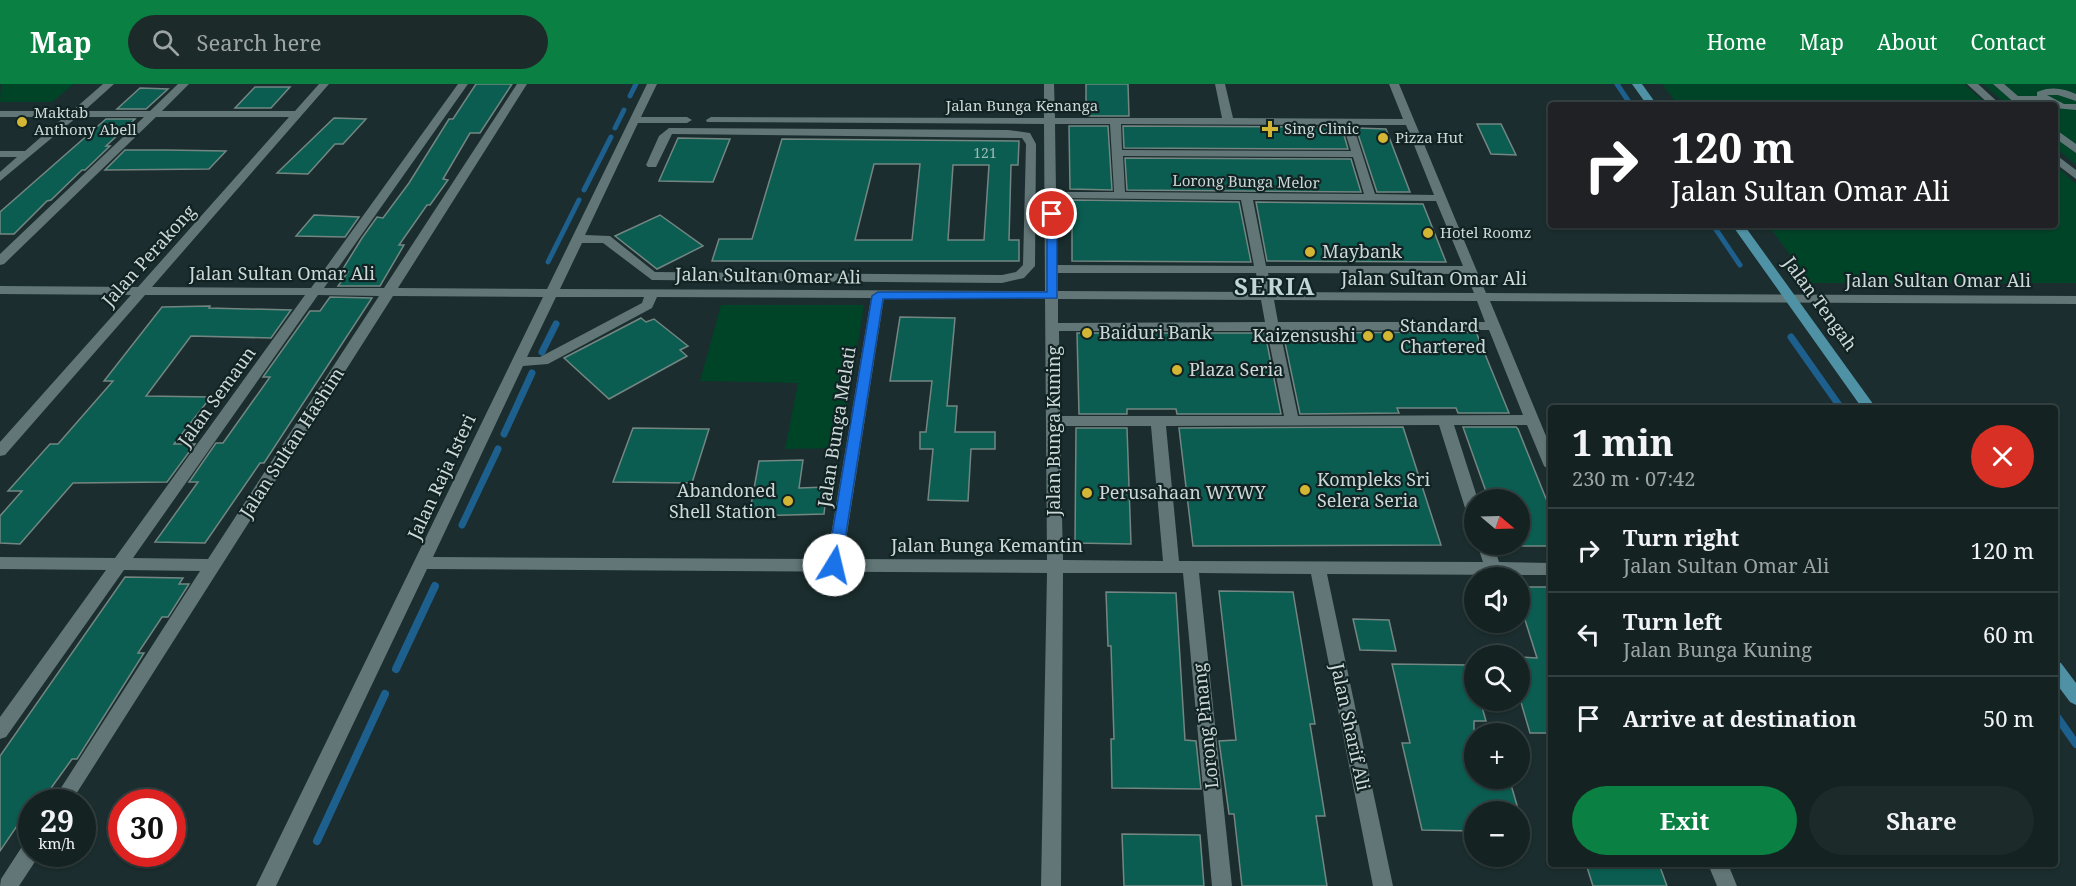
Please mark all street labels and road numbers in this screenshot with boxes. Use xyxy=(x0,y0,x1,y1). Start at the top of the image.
street label: Jalan Bunga Kenanga xyxy=(945,95,1098,115)
street label: Lorong Bunga Melor xyxy=(1172,170,1320,192)
street label: Jalan Perakong xyxy=(95,199,201,312)
street label: Jalan Tengah xyxy=(1778,251,1863,355)
street label: Jalan Sultan Omar Ali xyxy=(188,261,375,285)
street label: Jalan Sultan Omar Ali xyxy=(674,261,861,289)
street label: Jalan Sultan Omar Ali xyxy=(1340,266,1527,290)
street label: Jalan Sultan Omar Ali xyxy=(1844,268,2031,292)
street label: Jalan Semaun xyxy=(171,341,261,452)
street label: Jalan Bunga Melati xyxy=(811,345,861,510)
street label: Jalan Bunga Kuning xyxy=(1041,346,1065,517)
street label: Jalan Sultan Hashim xyxy=(233,363,349,523)
street label: Jalan Raja Isteri xyxy=(401,410,481,544)
street label: Jalan Bunga Kemantin xyxy=(890,533,1083,557)
street label: Jalan Sharif Ali xyxy=(1326,660,1376,793)
street label: Lorong Pinang xyxy=(1186,662,1224,790)

